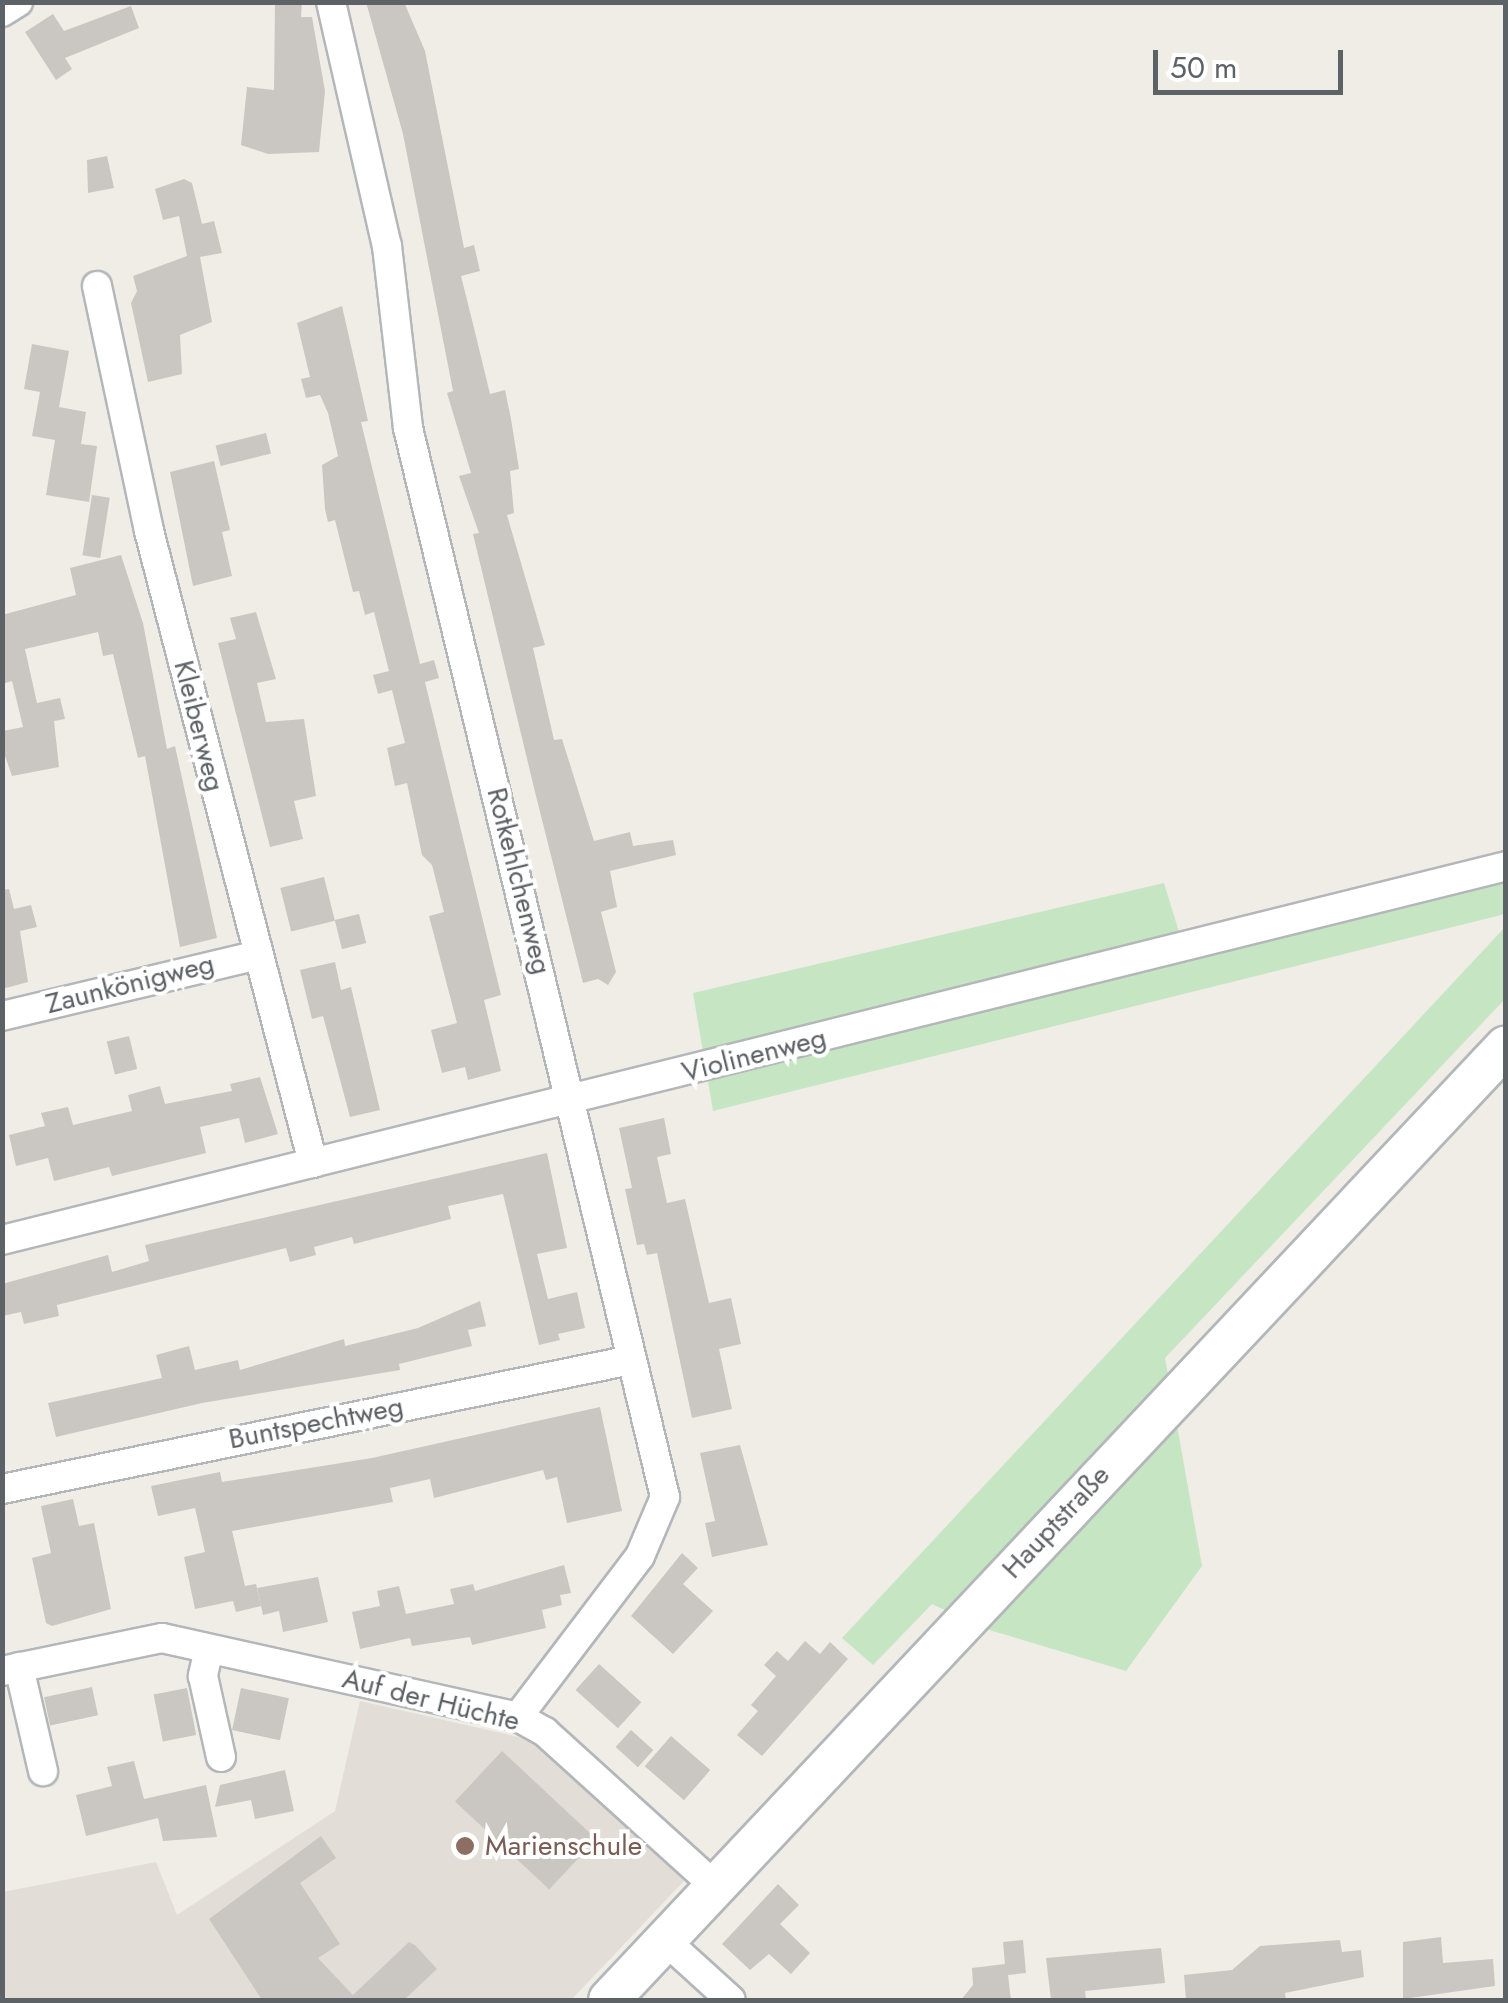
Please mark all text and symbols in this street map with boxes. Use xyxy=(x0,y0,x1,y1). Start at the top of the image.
scale bar xyxy=(1158,30,1348,92)
text: 50 m xyxy=(1170,46,1237,89)
street label: Kleiberweg xyxy=(167,657,231,795)
street label: Rotkehlchenweg xyxy=(480,784,558,978)
street label: Zaunkönigweg xyxy=(42,947,218,1021)
street label: Violinenweg xyxy=(678,1021,830,1089)
street label: Buntspechtweg xyxy=(226,1390,406,1456)
street label: Hauptstraße xyxy=(995,1459,1117,1585)
street label: Auf der Hüchte xyxy=(339,1662,523,1738)
place label: Marienschule xyxy=(485,1829,642,1863)
marker: Marienschule xyxy=(454,1835,476,1857)

